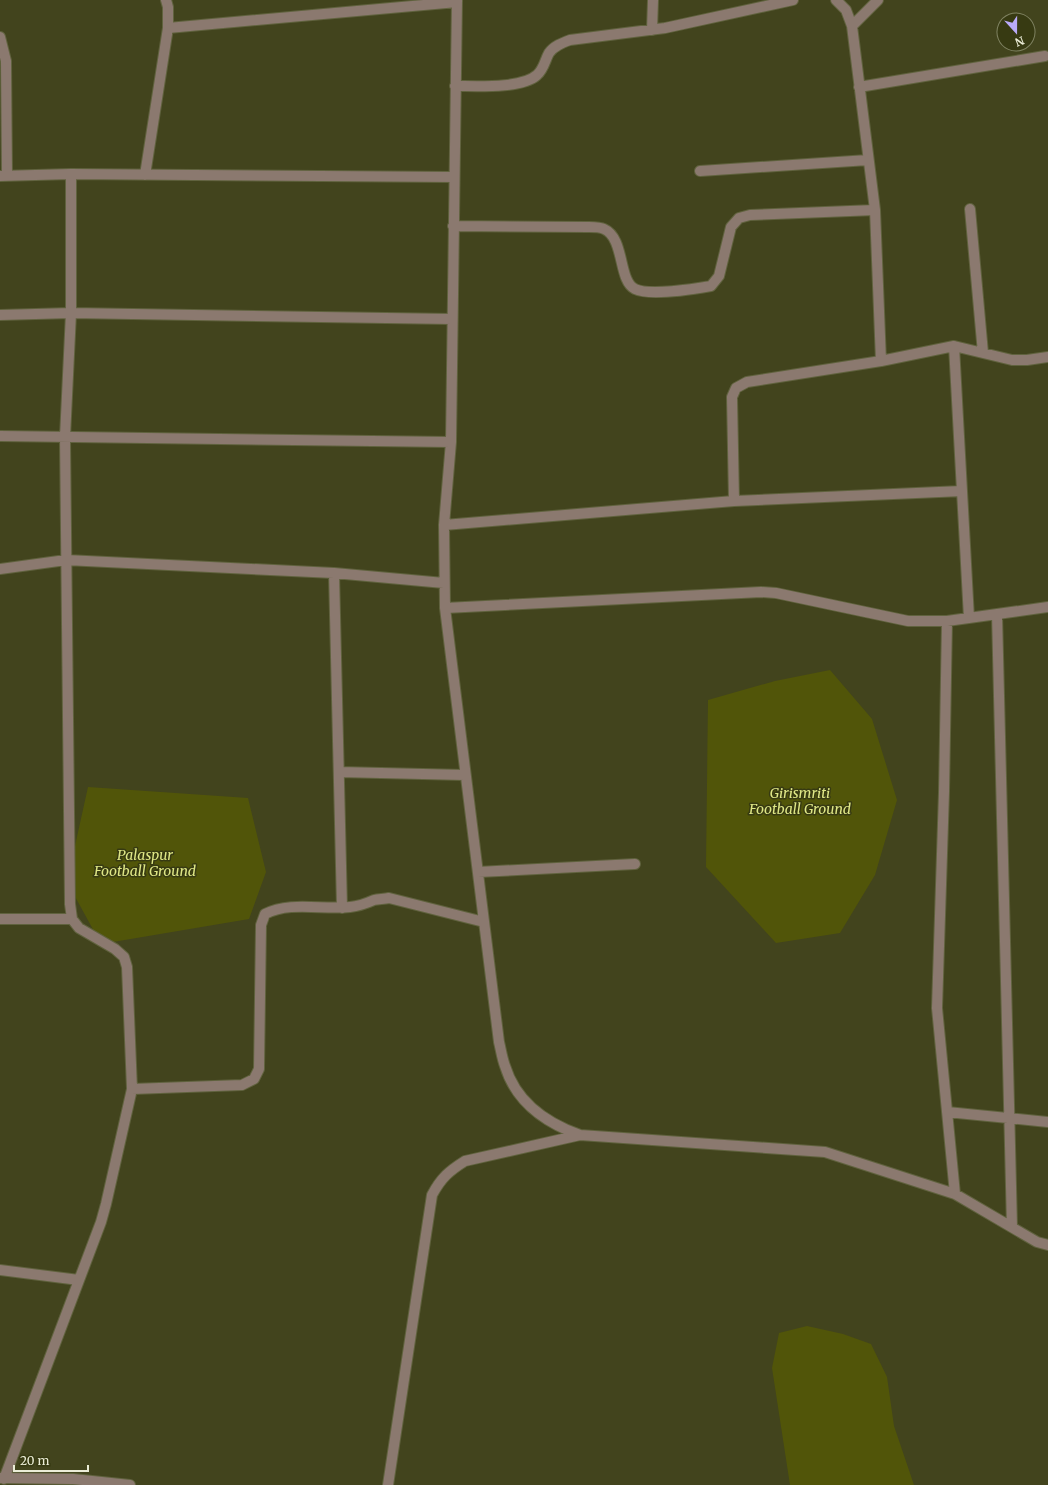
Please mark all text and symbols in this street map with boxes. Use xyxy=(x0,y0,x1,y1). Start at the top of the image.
north arrow xyxy=(996,12,1036,52)
text: N xyxy=(1013,33,1026,50)
park label: Girismriti Football Ground xyxy=(748,784,851,818)
park label: Palaspur Football Ground xyxy=(93,846,196,880)
scale bar xyxy=(14,1447,88,1473)
text: 20 m xyxy=(20,1453,49,1468)

